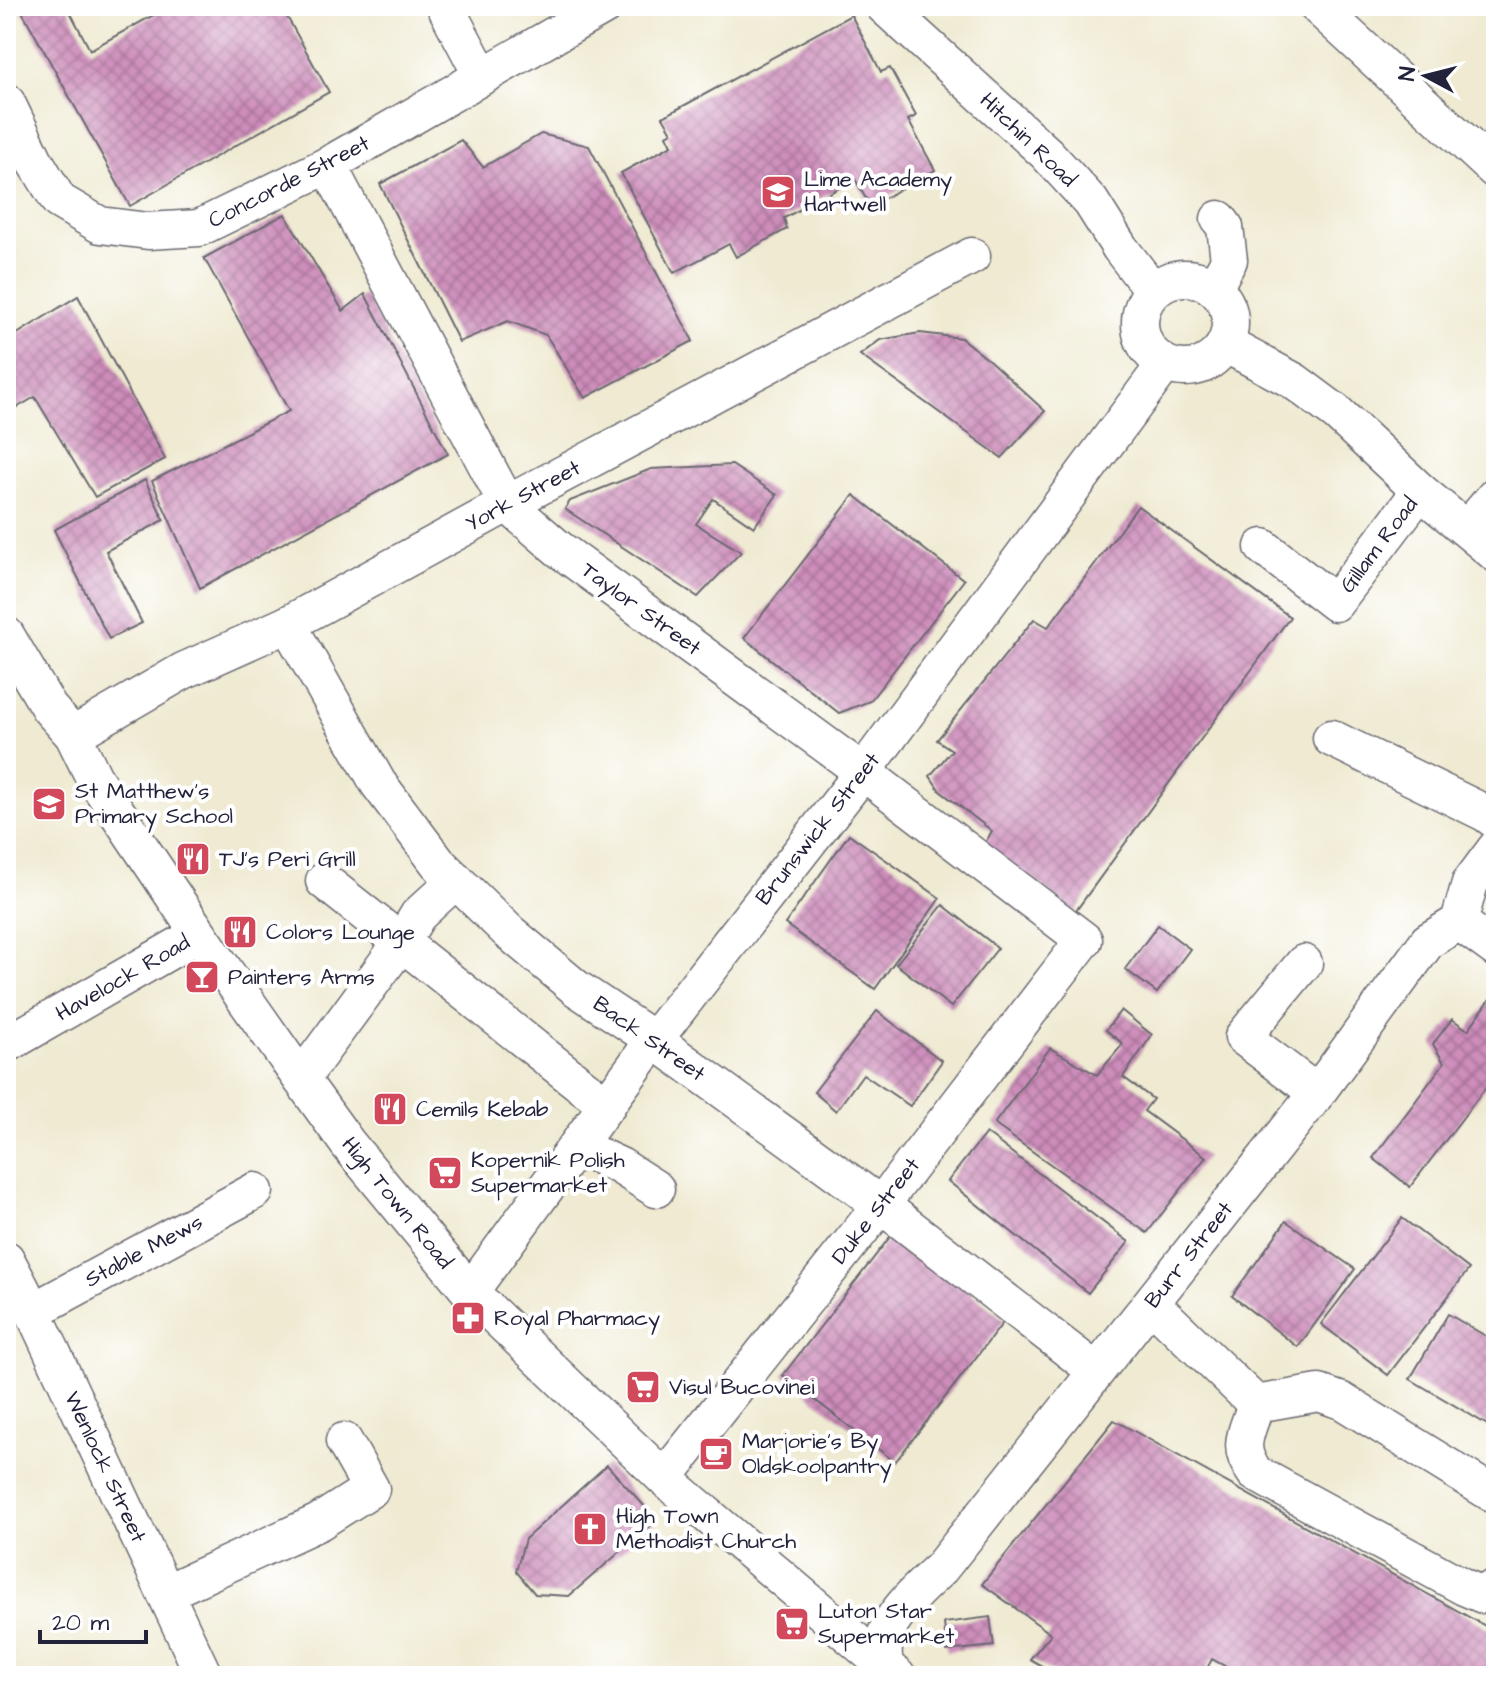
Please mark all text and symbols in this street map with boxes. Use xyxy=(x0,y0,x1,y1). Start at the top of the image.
north arrow xyxy=(1386,36,1466,116)
text: N xyxy=(1391,65,1424,82)
street label: Hitchin Road xyxy=(973,86,1083,194)
street label: Concorde Street xyxy=(203,128,375,236)
place label: Lime Academy Hartwell xyxy=(804,164,952,220)
school or university icon: Lime Academy Hartwell xyxy=(759,173,797,211)
street label: York Street xyxy=(460,453,586,539)
street label: Gillam Road xyxy=(1333,490,1425,600)
street label: Taylor Street xyxy=(574,555,707,664)
street label: Brunswick Street xyxy=(748,746,888,912)
place label: St Matthew's Primary School xyxy=(75,776,233,833)
school or university icon: St Matthew's Primary School xyxy=(30,785,68,823)
restaurant icon: TJ's Peri Grill xyxy=(174,840,212,878)
place label: TJ's Peri Grill xyxy=(219,844,356,875)
restaurant icon: Colors Lounge xyxy=(221,913,259,951)
place label: Colors Lounge xyxy=(266,917,415,949)
street label: Havelock Road xyxy=(50,927,196,1029)
bar icon: Painters Arms xyxy=(183,958,221,996)
place label: Painters Arms xyxy=(228,962,375,993)
street label: Back Street xyxy=(586,989,712,1089)
restaurant icon: Cemils Kebab xyxy=(371,1090,409,1128)
place label: Cemils Kebab xyxy=(416,1094,548,1125)
street label: High Town Road xyxy=(333,1130,460,1276)
place label: Kopernik Polish Supermarket xyxy=(471,1145,625,1201)
street label: Duke Street xyxy=(825,1151,928,1271)
supermarket icon: Kopernik Polish Supermarket xyxy=(426,1154,464,1192)
street label: Burr Street xyxy=(1137,1195,1241,1315)
street label: Stable Mews xyxy=(79,1207,209,1295)
pharmacy icon: Royal Pharmacy xyxy=(449,1299,487,1337)
place label: Royal Pharmacy xyxy=(494,1303,660,1335)
supermarket icon: Visul Bucovinei xyxy=(624,1368,662,1406)
place label: Visul Bucovinei xyxy=(669,1372,815,1403)
street label: Wenlock Street xyxy=(56,1386,154,1548)
place label: Marjorie's By Oldskoolpantry xyxy=(742,1426,892,1483)
cafe icon: Marjorie's By Oldskoolpantry xyxy=(697,1435,735,1473)
place label: High Town Methodist Church xyxy=(616,1501,796,1557)
church icon: High Town Methodist Church xyxy=(571,1510,609,1548)
scale bar xyxy=(40,1594,146,1644)
place label: Luton Star Supermarket xyxy=(818,1596,954,1652)
supermarket icon: Luton Star Supermarket xyxy=(773,1605,811,1643)
text: 20 m xyxy=(52,1606,109,1640)

